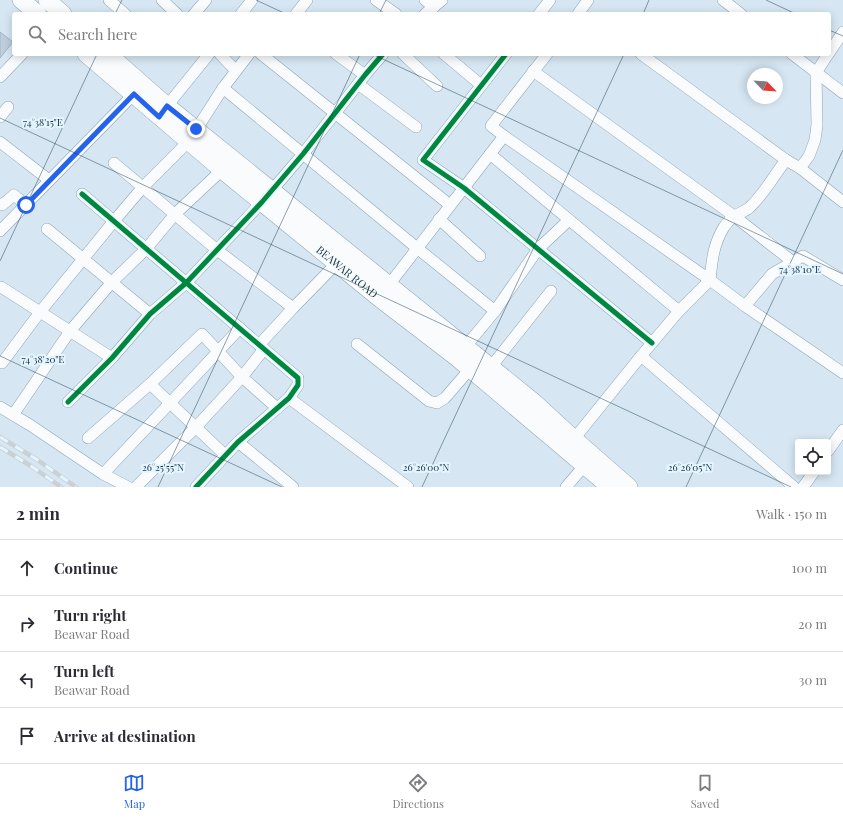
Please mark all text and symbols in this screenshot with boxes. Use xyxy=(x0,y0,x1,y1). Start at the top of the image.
search box xyxy=(12,12,831,56)
icon: search xyxy=(26,23,48,45)
text: Search here xyxy=(58,24,137,44)
north arrow xyxy=(747,68,783,104)
text: 74°38'15"E xyxy=(23,115,63,129)
route end xyxy=(187,120,205,138)
route start xyxy=(17,196,35,214)
street label: BEAWAR ROAD xyxy=(313,242,381,301)
text: 74°38'10"E xyxy=(779,262,821,276)
text: 74°38'20"E xyxy=(22,352,64,366)
map controls xyxy=(795,439,831,475)
button: locate xyxy=(795,439,831,475)
text: 26°25'55"N xyxy=(142,460,184,474)
text: 26°26'00"N xyxy=(403,460,449,474)
text: 26°26'05"N xyxy=(668,460,712,474)
text: 2 min xyxy=(16,502,60,524)
text: Walk · 150 m xyxy=(756,505,827,522)
icon: ahead xyxy=(16,557,38,579)
text: Continue xyxy=(54,558,118,578)
text: 100 m xyxy=(792,559,827,576)
text: Turn right xyxy=(54,605,127,625)
icon: right xyxy=(16,613,38,635)
text: 20 m xyxy=(798,615,827,632)
text: Beawar Road xyxy=(54,625,130,642)
text: Turn left xyxy=(54,661,115,681)
icon: left xyxy=(16,669,38,691)
text: 30 m xyxy=(799,671,827,688)
text: Beawar Road xyxy=(54,681,130,698)
icon: arrive xyxy=(16,725,38,747)
text: Arrive at destination xyxy=(54,726,196,746)
tab: Map xyxy=(123,772,145,811)
tab: Directions xyxy=(392,772,444,811)
tab: Saved xyxy=(691,772,719,811)

